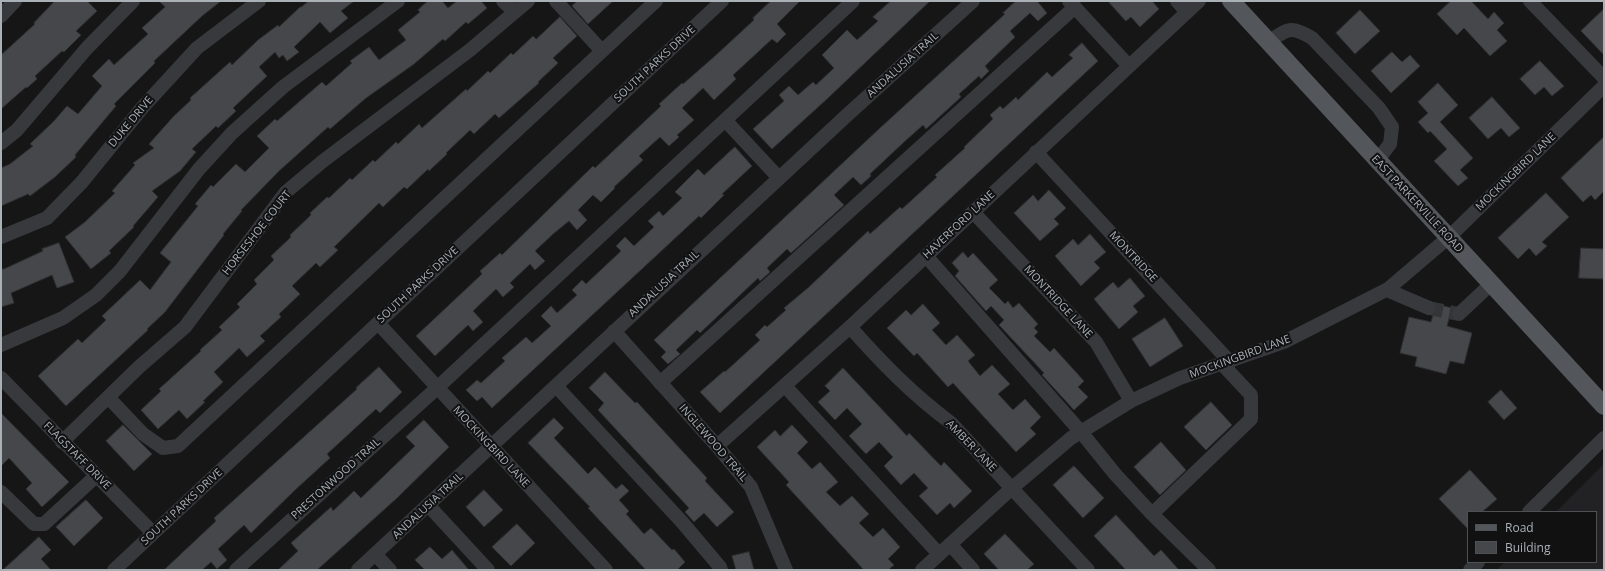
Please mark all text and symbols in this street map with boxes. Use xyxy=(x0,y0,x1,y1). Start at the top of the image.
street label: SOUTH PARKS DRIVE xyxy=(612,23,698,105)
street label: ANDALUSIA TRAIL xyxy=(865,29,941,101)
street label: DUKE DRIVE xyxy=(106,94,156,150)
street label: MOCKINGBIRD LANE xyxy=(1473,130,1559,214)
street label: EAST PARKERVILLE ROAD xyxy=(1368,153,1466,255)
street label: HORSESHOE COURT xyxy=(220,188,294,278)
street label: HAVERFORD LANE xyxy=(920,188,998,262)
street label: MONTRIDGE xyxy=(1106,229,1160,285)
street label: SOUTH PARKS DRIVE xyxy=(375,244,461,326)
street label: ANDALUSIA TRAIL xyxy=(626,248,702,320)
street label: MONTRIDGE LANE xyxy=(1021,263,1095,341)
street label: MOCKINGBIRD LANE xyxy=(1188,333,1292,381)
street label: INGLEWOOD TRAIL xyxy=(676,402,750,484)
street label: MOCKINGBIRD LANE xyxy=(450,404,532,490)
street label: AMBER LANE xyxy=(943,417,999,475)
street label: FLAGSTAFF DRIVE xyxy=(40,419,114,493)
street label: PRESTONWOOD TRAIL xyxy=(289,436,383,522)
street label: SOUTH PARKS DRIVE xyxy=(139,466,225,548)
street label: ANDALUSIA TRAIL xyxy=(390,470,466,542)
legend xyxy=(1467,511,1597,563)
text: Road xyxy=(1505,519,1534,536)
text: Building xyxy=(1505,539,1550,556)

